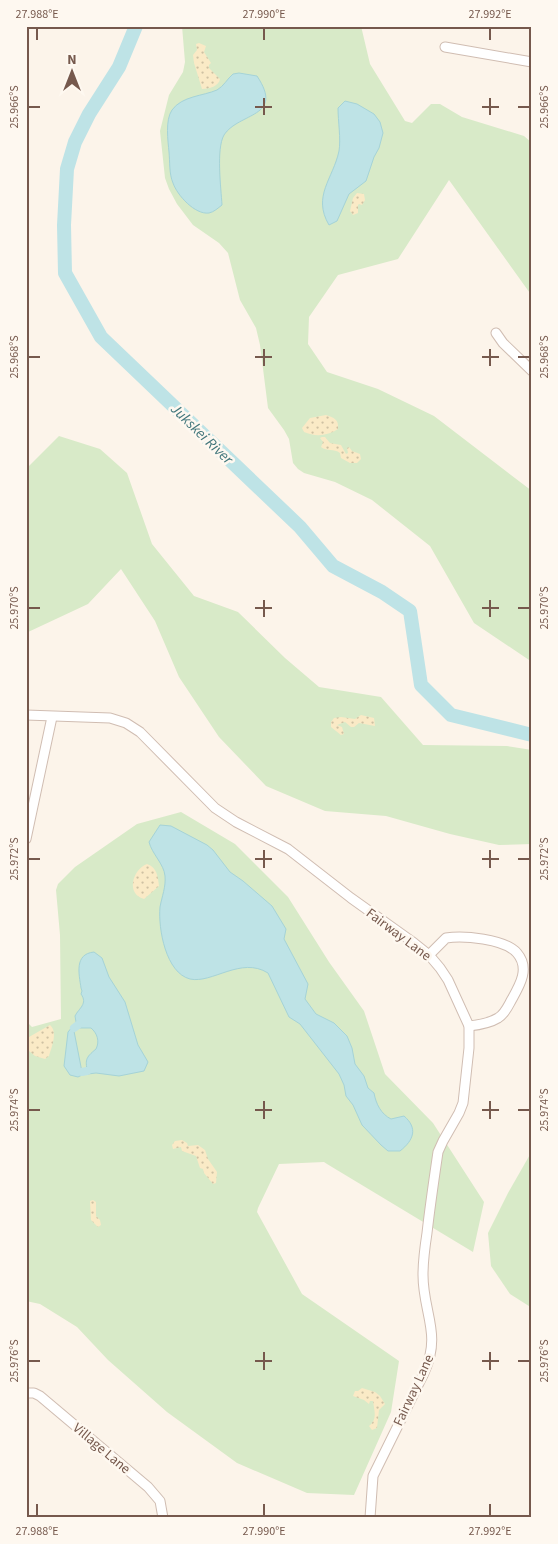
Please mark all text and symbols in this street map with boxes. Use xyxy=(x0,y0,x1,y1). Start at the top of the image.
text: 27.988°E xyxy=(15,6,59,23)
text: 27.990°E xyxy=(242,6,286,23)
text: 27.992°E xyxy=(468,6,512,23)
north arrow xyxy=(48,48,98,98)
text: N xyxy=(67,50,77,70)
text: 25.966°S xyxy=(6,85,23,129)
text: 25.966°S xyxy=(536,85,553,129)
text: 25.968°S xyxy=(6,335,23,379)
text: 25.968°S xyxy=(536,335,553,379)
water label: Jukskei River xyxy=(165,399,238,470)
text: 25.970°S xyxy=(6,586,23,630)
text: 25.970°S xyxy=(536,586,553,630)
text: 25.972°S xyxy=(6,837,23,881)
text: 25.972°S xyxy=(536,837,553,881)
street label: Fairway Lane xyxy=(362,904,435,966)
text: 25.974°S xyxy=(6,1088,23,1132)
text: 25.974°S xyxy=(536,1088,553,1132)
text: 25.976°S xyxy=(6,1339,23,1383)
text: 25.976°S xyxy=(536,1339,553,1383)
street label: Fairway Lane xyxy=(389,1351,439,1429)
street label: Village Lane xyxy=(68,1419,135,1479)
text: 27.988°E xyxy=(15,1523,59,1540)
text: 27.990°E xyxy=(242,1523,286,1540)
text: 27.992°E xyxy=(468,1523,512,1540)

